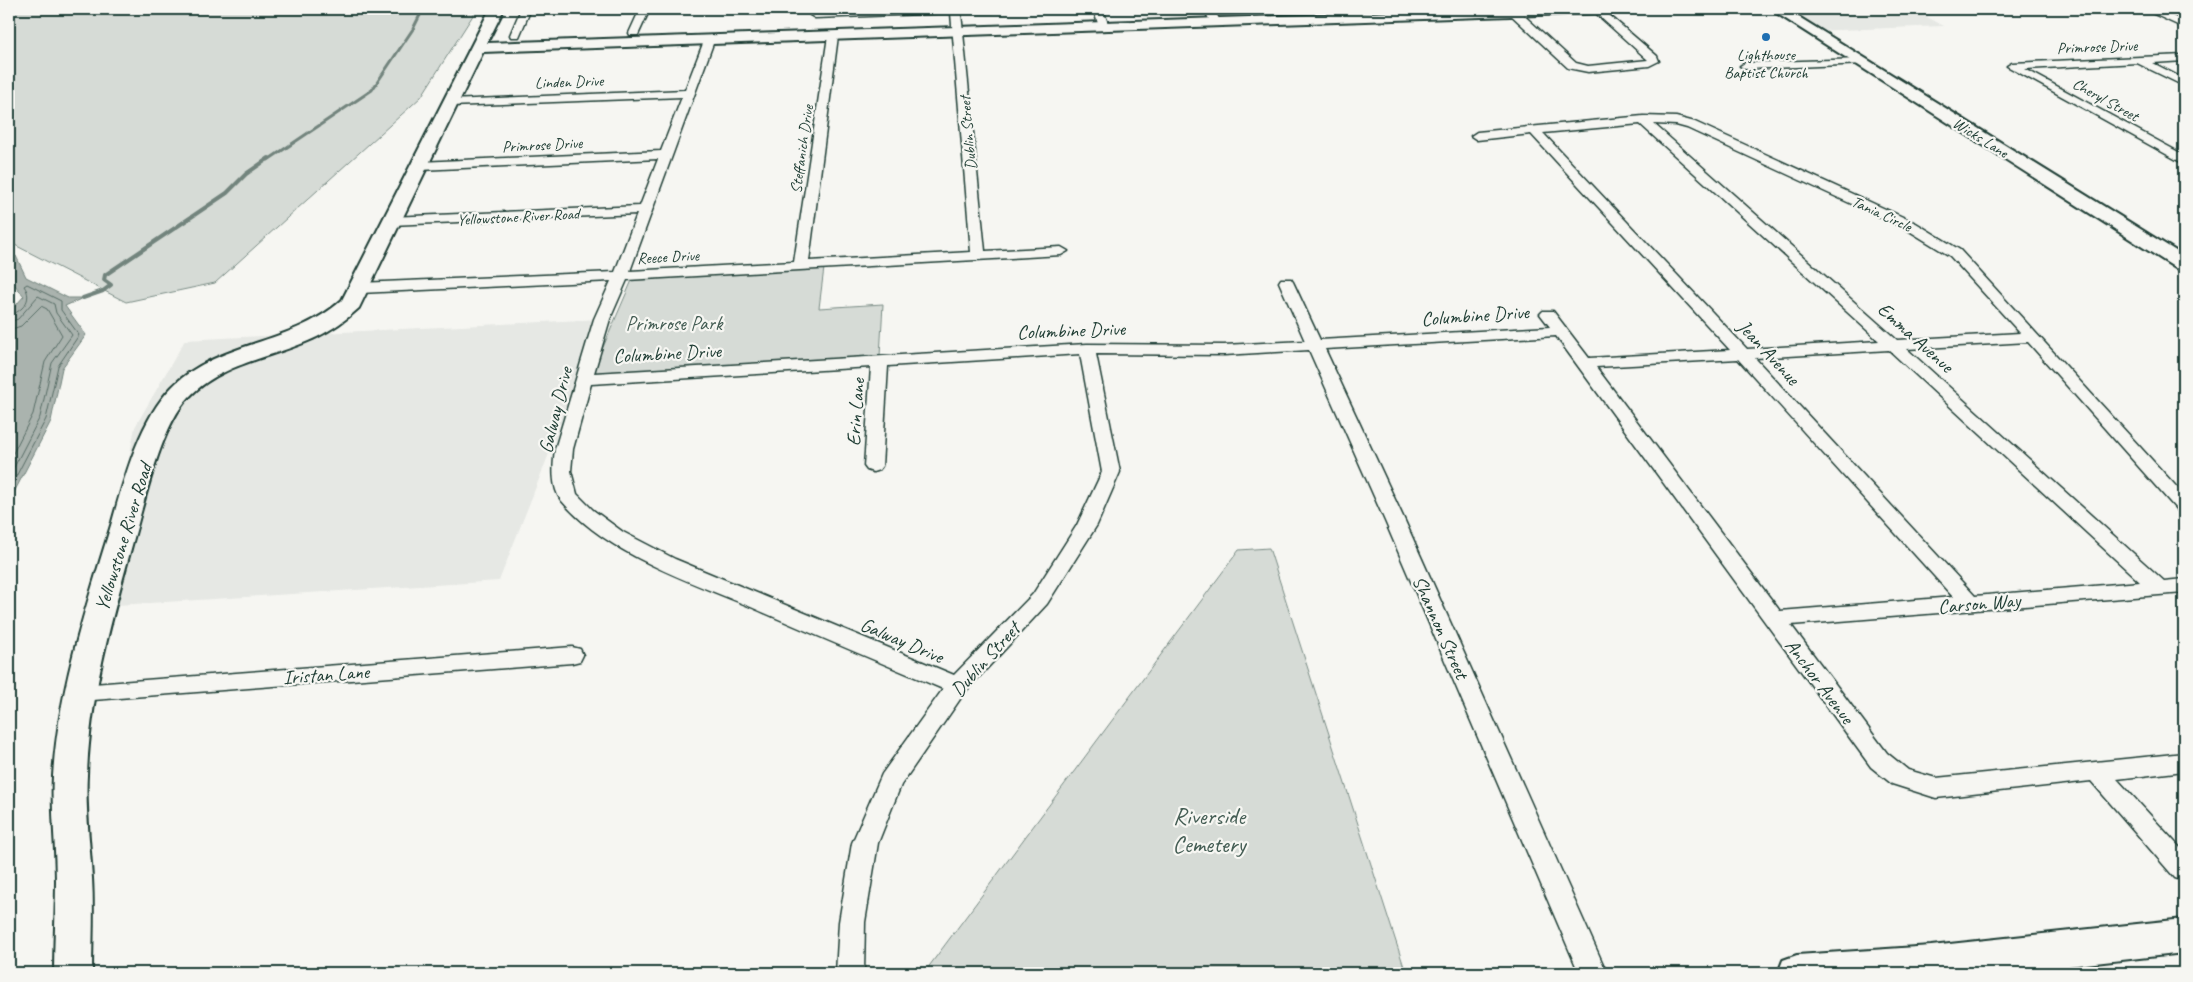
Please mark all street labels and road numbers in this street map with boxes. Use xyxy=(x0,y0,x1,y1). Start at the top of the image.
street label: Primrose Drive xyxy=(2056,36,2139,58)
street label: Linden Drive xyxy=(535,71,605,93)
street label: Cheryl Street xyxy=(2069,74,2144,127)
street label: Dublin Street xyxy=(955,93,981,170)
street label: Steffanich Drive xyxy=(786,102,818,195)
street label: Wicks Lane xyxy=(1949,113,2013,164)
street label: Primrose Drive xyxy=(501,133,585,157)
street label: Tania Circle xyxy=(1848,191,1916,237)
street label: Yellowstone River Road xyxy=(456,204,582,230)
street label: Reece Drive xyxy=(637,245,701,269)
street label: Emma Avenue xyxy=(1872,297,1960,379)
street label: Columbine Drive xyxy=(1420,299,1531,332)
street label: Jean Avenue xyxy=(1731,314,1806,391)
street label: Columbine Drive xyxy=(1017,316,1127,345)
street label: Columbine Drive xyxy=(612,338,723,369)
street label: Galway Drive xyxy=(533,363,579,456)
street label: Erin Lane xyxy=(841,376,870,447)
street label: Yellowstone River Road xyxy=(89,457,159,614)
street label: Shannon Street xyxy=(1407,572,1475,685)
street label: Carson Way xyxy=(1937,587,2023,620)
street label: Galway Drive xyxy=(857,612,948,670)
street label: Dublin Street xyxy=(945,614,1028,702)
street label: Anchor Avenue xyxy=(1779,634,1861,730)
street label: Iristan Lane xyxy=(282,659,371,690)

